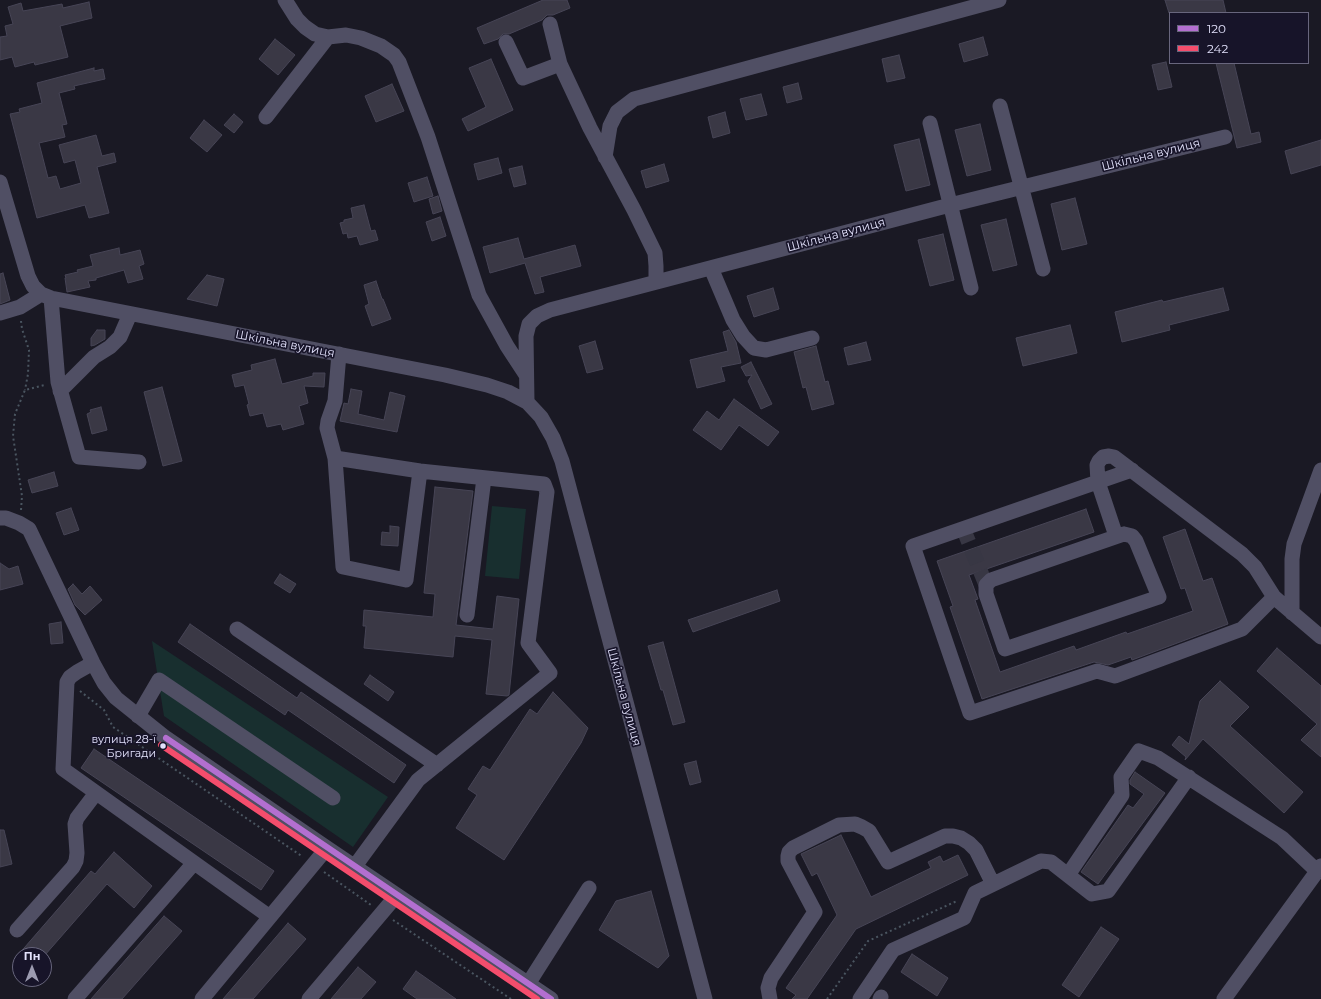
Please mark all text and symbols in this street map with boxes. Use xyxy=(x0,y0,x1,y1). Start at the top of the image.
legend xyxy=(1169,12,1309,64)
text: 120 xyxy=(1207,21,1226,36)
text: 242 xyxy=(1207,41,1228,56)
street label: Шкільна вулиця xyxy=(1100,136,1202,174)
street label: Шкільна вулиця xyxy=(785,215,887,255)
street label: Шкільна вулиця xyxy=(234,327,336,361)
street label: Шкільна вулиця xyxy=(604,646,644,748)
place label: вулиця 28-ї Бригади xyxy=(91,733,156,759)
marker: вулиця 28-ї Бригади xyxy=(158,741,168,751)
north arrow xyxy=(12,947,52,987)
text: Пн xyxy=(24,949,40,963)

